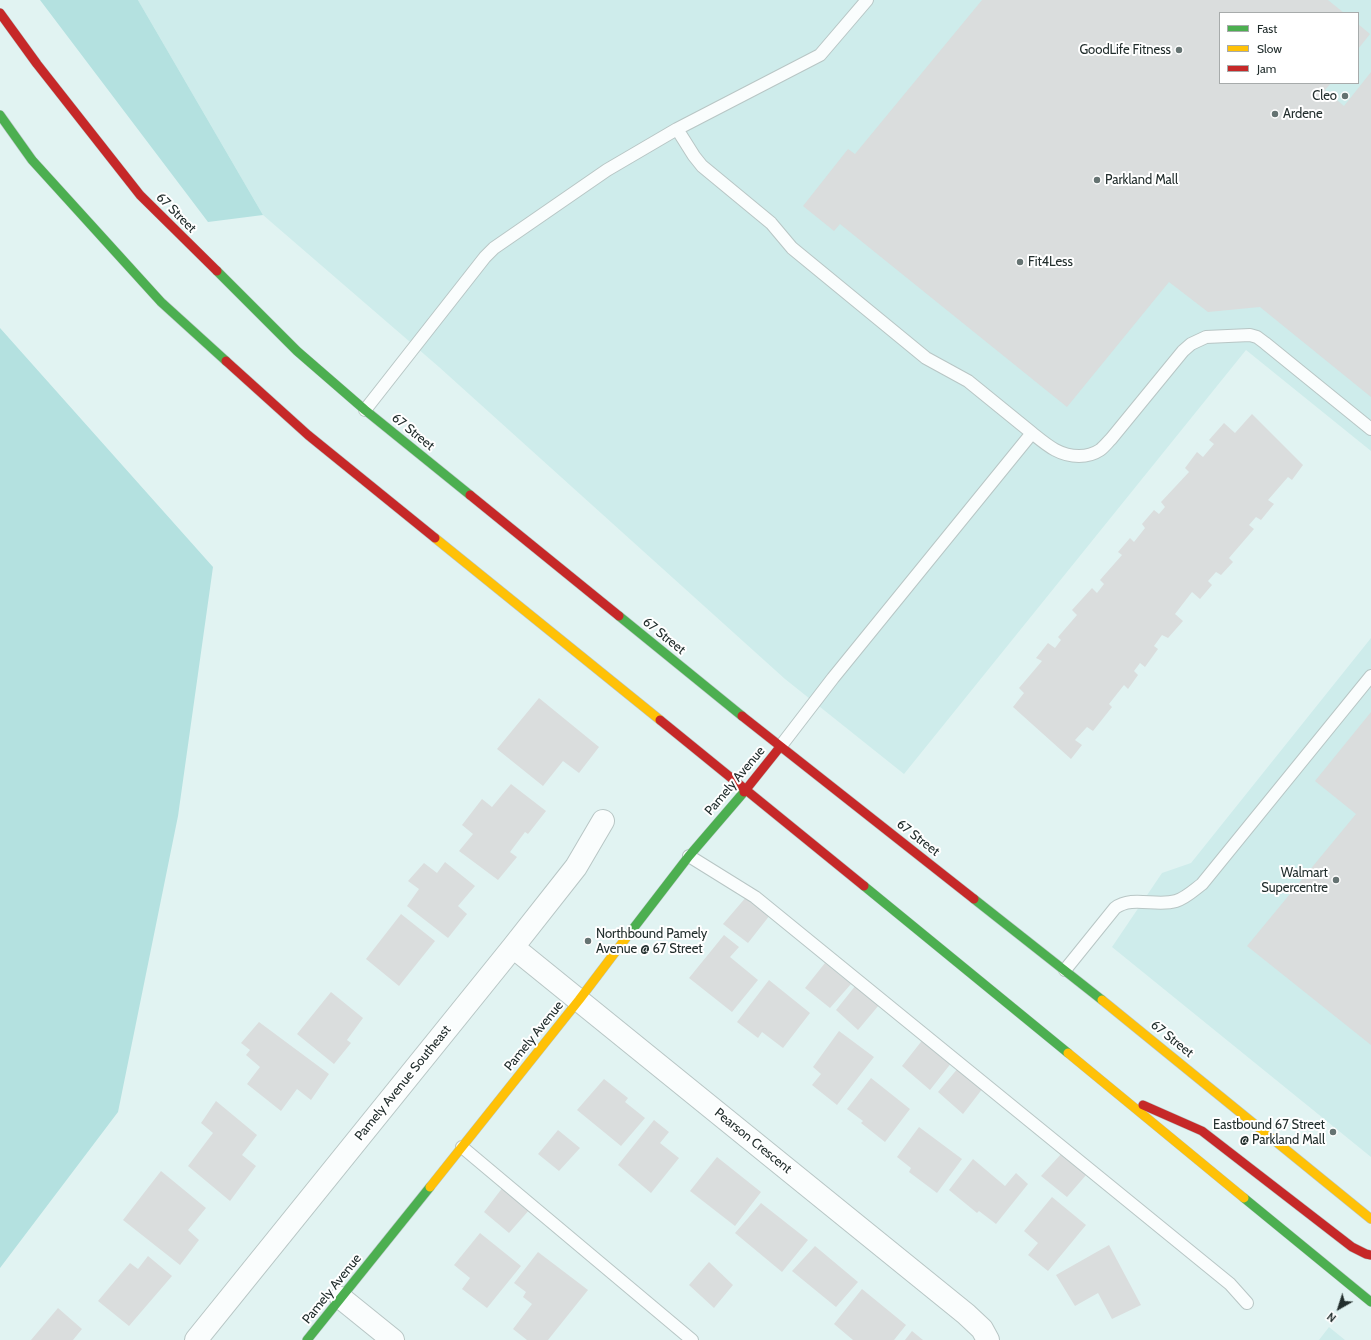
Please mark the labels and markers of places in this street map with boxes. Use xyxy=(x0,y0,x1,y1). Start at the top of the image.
place label: GoodLife Fitness xyxy=(1079,42,1171,58)
marker: GoodLife Fitness xyxy=(1174,45,1184,55)
place label: Cleo xyxy=(1312,88,1337,104)
marker: Cleo xyxy=(1340,91,1350,101)
place label: Ardene xyxy=(1283,106,1323,122)
marker: Ardene xyxy=(1270,109,1280,119)
place label: Parkland Mall xyxy=(1105,172,1178,188)
marker: Parkland Mall xyxy=(1092,175,1102,185)
place label: Fit4Less xyxy=(1028,254,1073,270)
marker: Fit4Less xyxy=(1015,257,1025,267)
place label: Walmart Supercentre xyxy=(1261,865,1328,896)
marker: Walmart Supercentre xyxy=(1331,875,1341,885)
place label: Northbound Pamely Avenue @ 67 Street xyxy=(596,926,707,957)
marker: Northbound Pamely Avenue @ 67 Street xyxy=(583,936,593,946)
place label: Eastbound 67 Street @ Parkland Mall xyxy=(1213,1117,1325,1148)
marker: Eastbound 67 Street @ Parkland Mall xyxy=(1328,1127,1338,1137)

